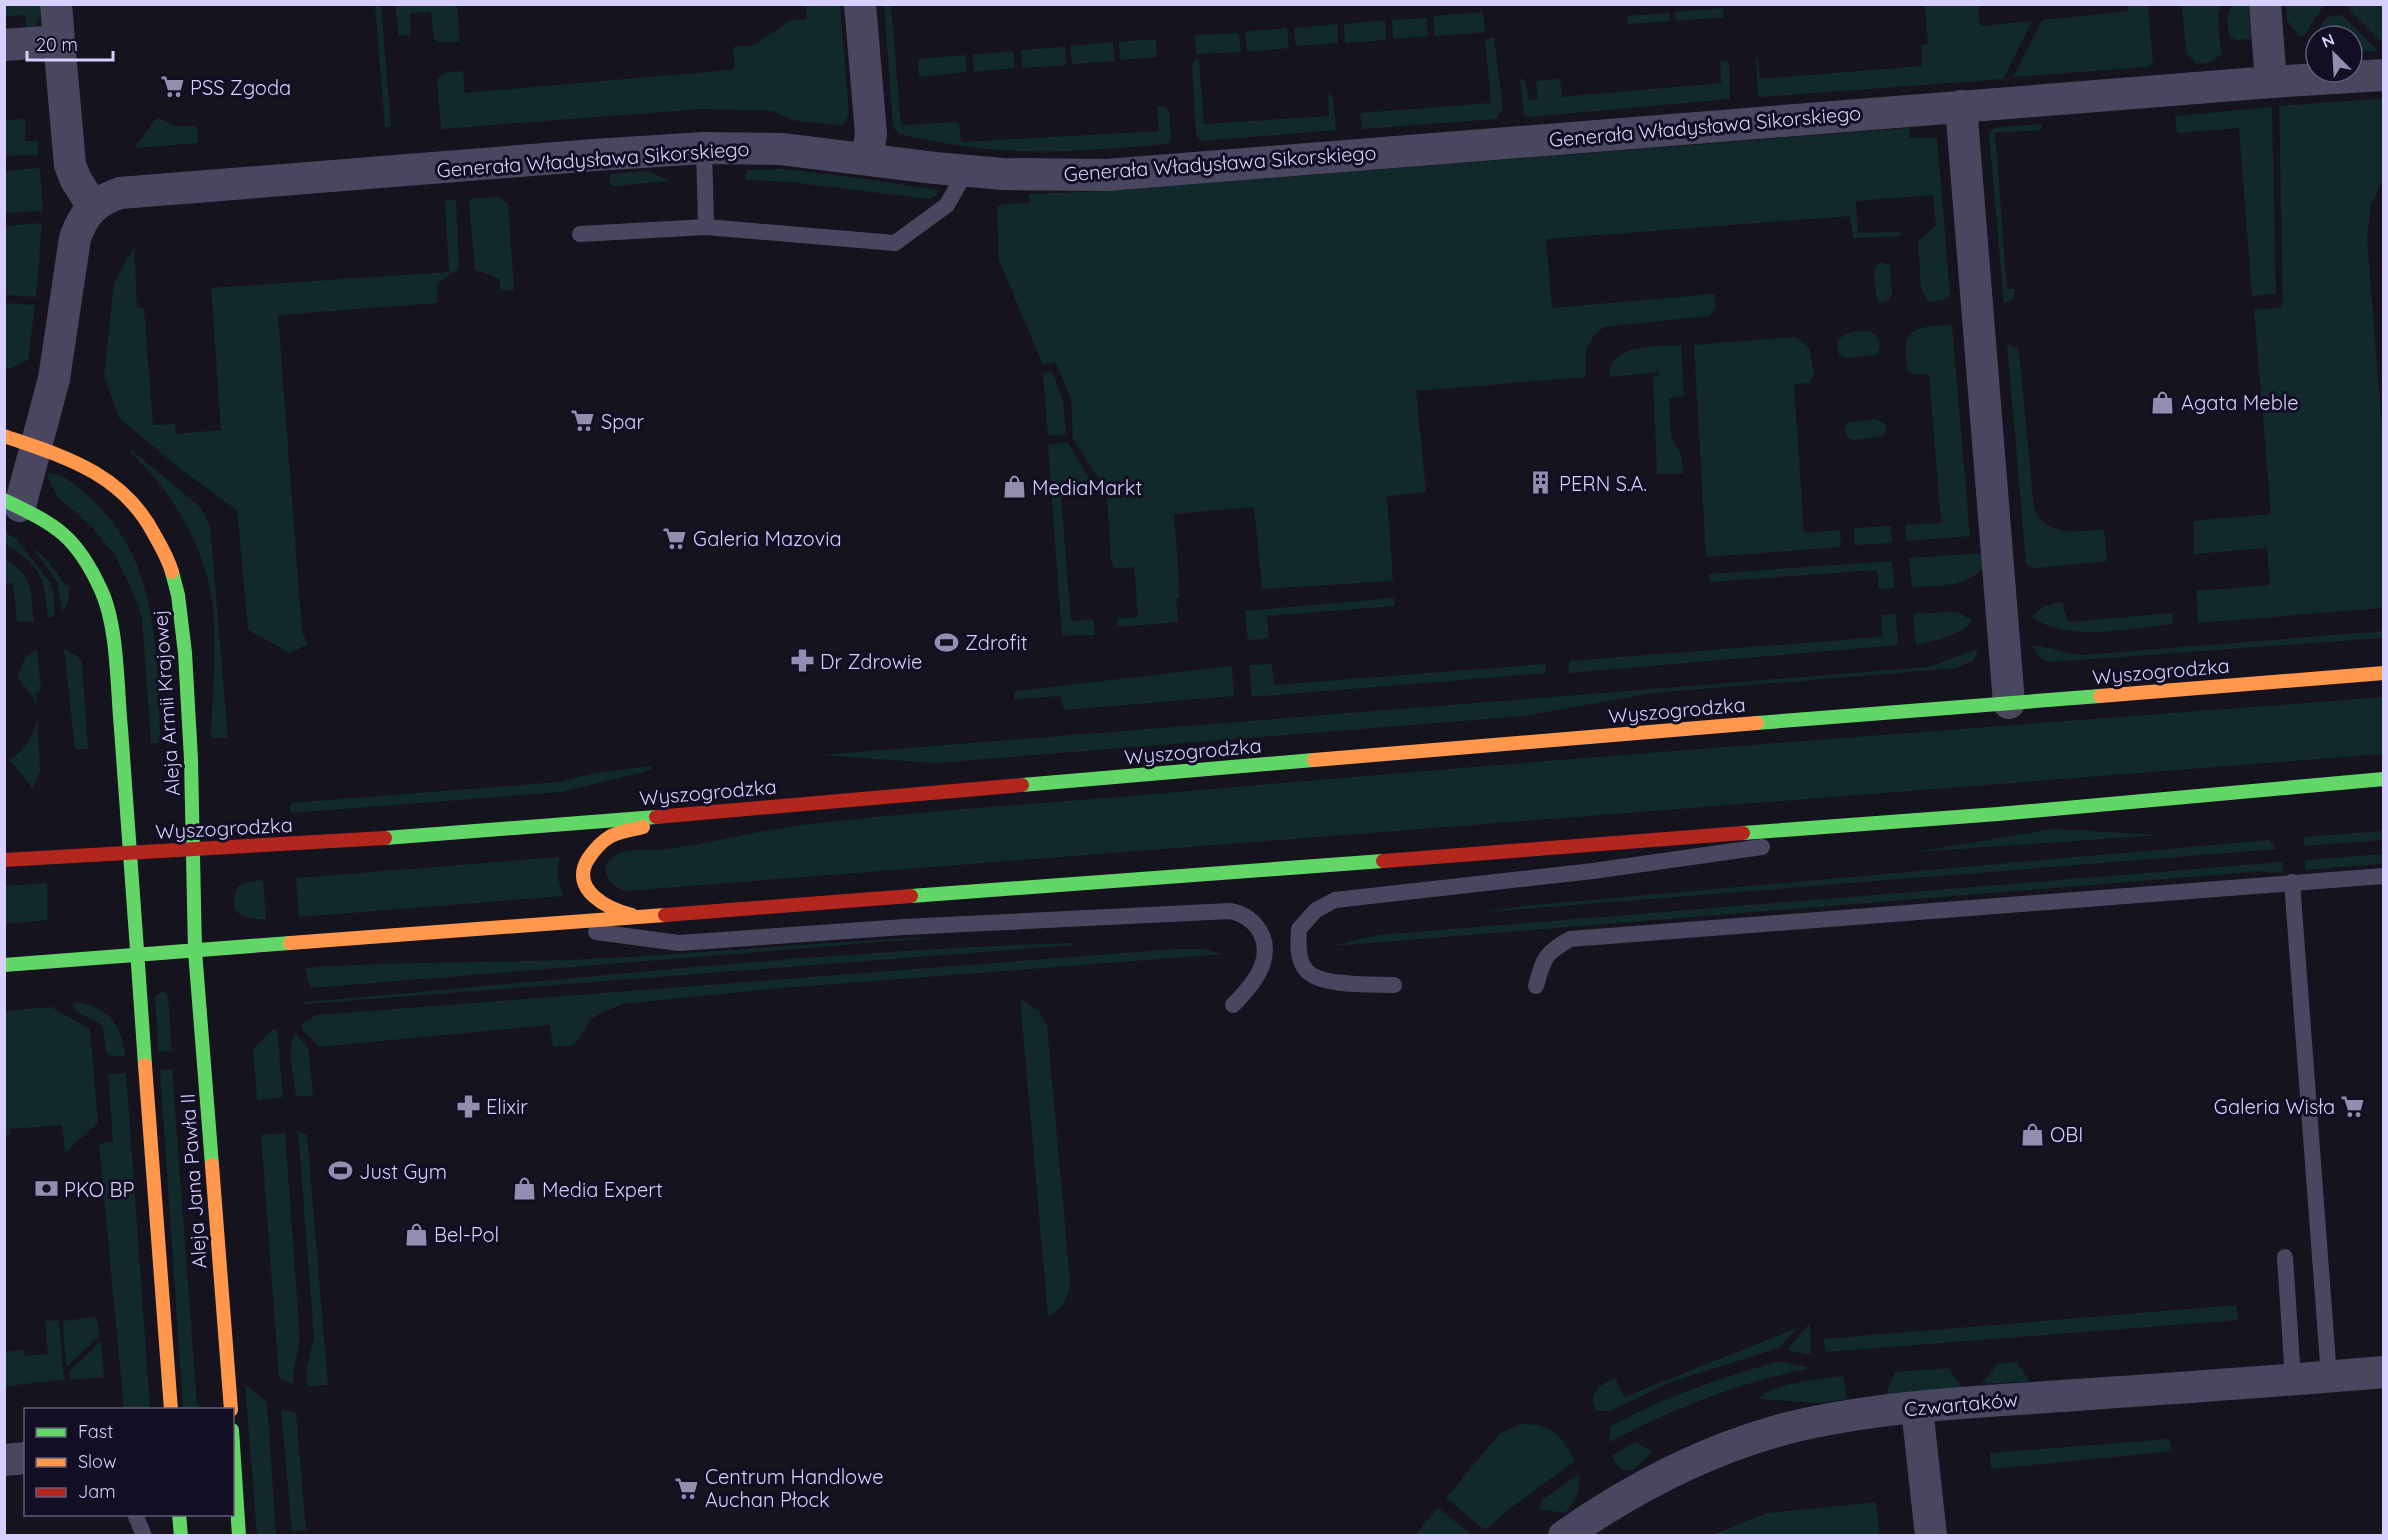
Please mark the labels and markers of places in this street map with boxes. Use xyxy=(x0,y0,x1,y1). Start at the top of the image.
supermarket icon: PSS Zgoda xyxy=(159,74,185,100)
place label: PSS Zgoda xyxy=(190,75,291,100)
shop icon: Agata Meble xyxy=(2150,389,2176,415)
place label: Agata Meble xyxy=(2181,390,2298,415)
supermarket icon: Spar xyxy=(570,408,596,434)
place label: Spar xyxy=(601,409,644,434)
building icon: PERN S.A. xyxy=(1528,470,1554,496)
place label: PERN S.A. xyxy=(1559,471,1647,496)
shop icon: MediaMarkt xyxy=(1001,474,1027,500)
place label: MediaMarkt xyxy=(1032,475,1142,500)
supermarket icon: Galeria Mazovia xyxy=(662,525,688,551)
place label: Galeria Mazovia xyxy=(693,526,842,551)
sports icon: Zdrofit xyxy=(934,629,960,655)
place label: Zdrofit xyxy=(965,630,1028,655)
pharmacy icon: Dr Zdrowie xyxy=(789,648,815,674)
place label: Dr Zdrowie xyxy=(820,649,922,674)
pharmacy icon: Elixir xyxy=(455,1093,481,1119)
supermarket icon: Galeria Wisła xyxy=(2340,1093,2366,1119)
place label: Elixir xyxy=(486,1094,528,1119)
place label: Galeria Wisła xyxy=(2214,1094,2335,1119)
shop icon: OBI xyxy=(2019,1121,2045,1147)
place label: OBI xyxy=(2050,1122,2083,1147)
sports icon: Just Gym xyxy=(328,1158,354,1184)
place label: Just Gym xyxy=(359,1159,447,1184)
bank icon: PKO BP xyxy=(33,1176,59,1202)
shop icon: Media Expert xyxy=(511,1176,537,1202)
place label: PKO BP xyxy=(64,1177,135,1202)
place label: Media Expert xyxy=(542,1177,663,1202)
shop icon: Bel-Pol xyxy=(403,1221,429,1247)
place label: Bel-Pol xyxy=(434,1222,499,1247)
place label: Centrum Handlowe Auchan Płock xyxy=(705,1464,884,1512)
supermarket icon: Centrum Handlowe Auchan Płock xyxy=(674,1475,700,1501)

